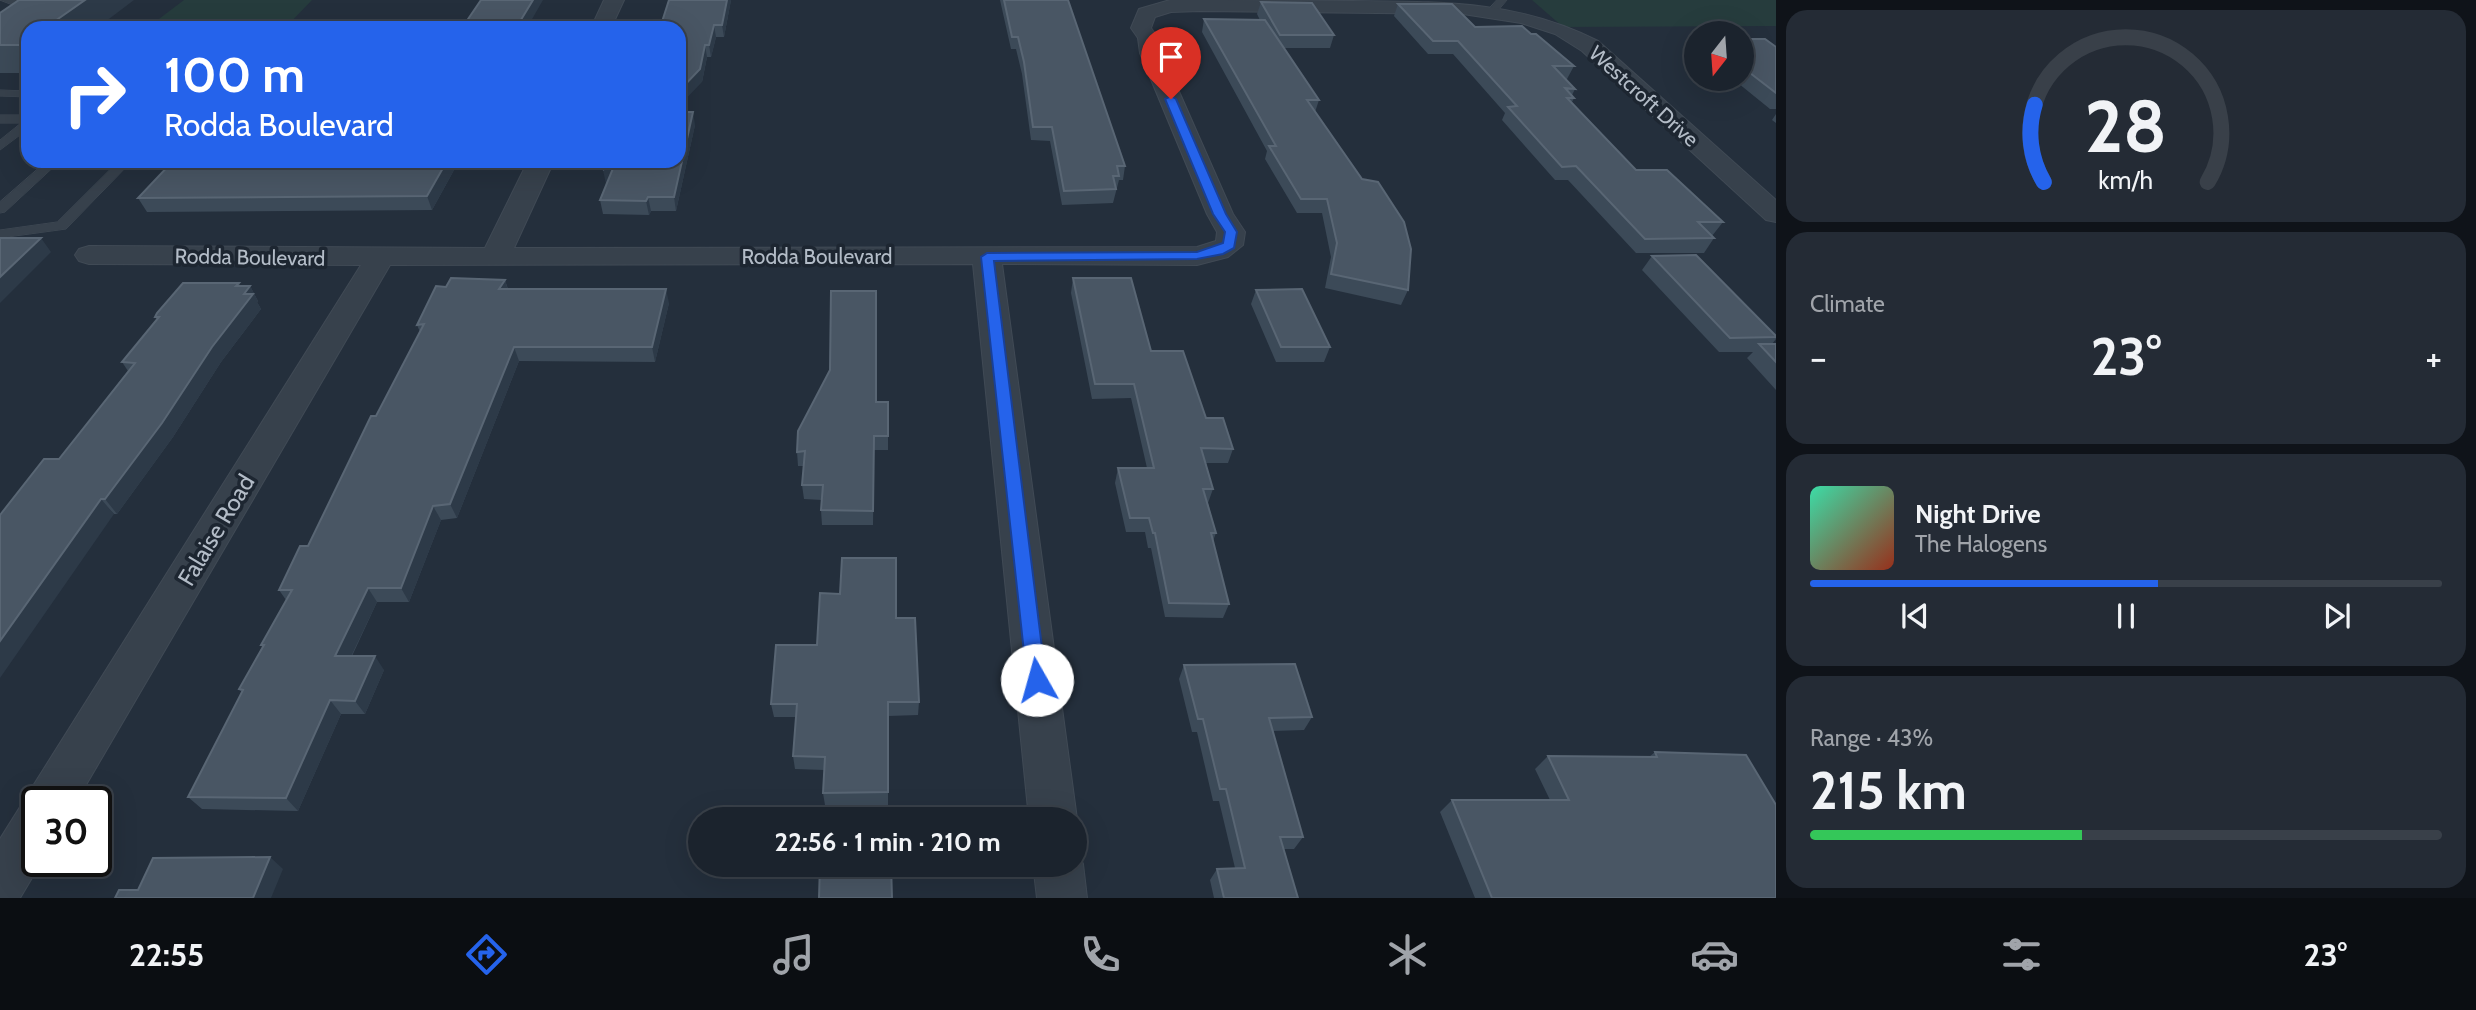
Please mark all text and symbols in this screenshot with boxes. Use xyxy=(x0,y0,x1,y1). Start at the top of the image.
north arrow xyxy=(1684,21,1754,91)
map controls xyxy=(1684,21,1754,91)
pin xyxy=(1141,27,1201,99)
icon: arrive xyxy=(1152,38,1190,76)
street label: Westcroft Drive xyxy=(1584,40,1704,152)
text: 100 m xyxy=(164,45,305,104)
icon: right xyxy=(49,49,140,140)
text: 28 xyxy=(2085,82,2167,170)
text: Rodda Boulevard xyxy=(164,105,394,144)
text: km/h xyxy=(2099,165,2153,195)
street label: Rodda Boulevard xyxy=(174,243,326,271)
street label: Rodda Boulevard xyxy=(742,244,892,269)
text: Climate xyxy=(1810,290,1885,318)
text: 23° xyxy=(2091,325,2161,388)
text: − xyxy=(1810,334,1827,381)
text: + xyxy=(2425,334,2442,381)
street label: Falaise Road xyxy=(171,469,261,591)
text: Night Drive xyxy=(1915,498,2041,530)
text: The Halogens xyxy=(1915,530,2047,558)
icon: previous xyxy=(1896,597,1934,635)
icon: pause xyxy=(2107,597,2145,635)
icon: next xyxy=(2318,597,2356,635)
position arrow xyxy=(1000,643,1074,717)
text: Range · 43% xyxy=(1810,724,1933,752)
text: 215 km xyxy=(1810,759,1967,822)
speed limit sign: 30 xyxy=(21,786,112,877)
text: 22:56 · 1 min · 210 m xyxy=(774,826,1001,858)
icon: directions xyxy=(462,930,511,979)
icon: music xyxy=(769,930,818,979)
icon: phone xyxy=(1076,930,1125,979)
icon: climate xyxy=(1383,930,1432,979)
icon: car xyxy=(1690,930,1739,979)
icon: filters xyxy=(1997,930,2046,979)
text: 22:55 xyxy=(129,935,204,974)
text: 23° xyxy=(2304,935,2347,974)

